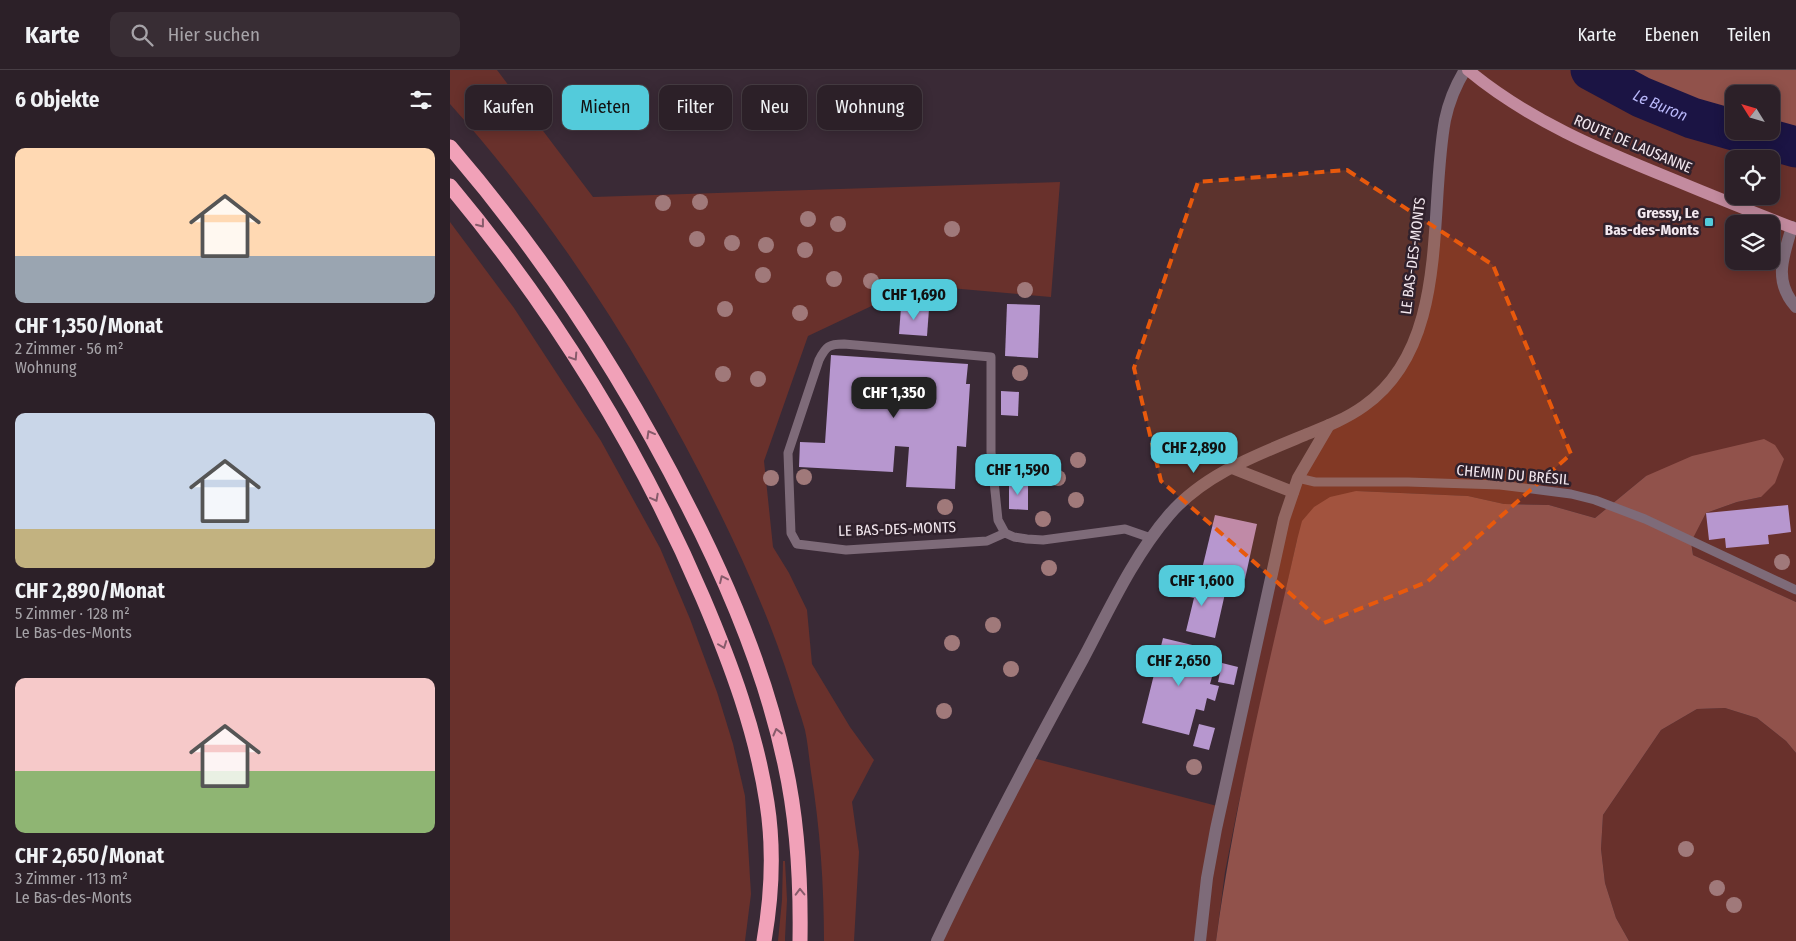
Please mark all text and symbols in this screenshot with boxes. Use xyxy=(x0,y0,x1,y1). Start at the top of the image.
search box xyxy=(110,12,460,57)
text: Karte xyxy=(25,21,80,49)
icon: search xyxy=(128,21,156,49)
text: Hier suchen xyxy=(168,23,260,46)
text: Karte xyxy=(1577,24,1616,46)
text: Ebenen xyxy=(1644,24,1699,46)
text: Teilen xyxy=(1727,24,1771,46)
chip: Kaufen xyxy=(465,85,552,130)
chip: Mieten xyxy=(562,85,649,130)
chip: Filter xyxy=(659,85,732,130)
chip: Neu xyxy=(742,85,807,130)
chip: Wohnung xyxy=(817,85,922,130)
north arrow xyxy=(1725,85,1780,140)
map controls xyxy=(1725,85,1780,270)
icon: filters xyxy=(407,86,435,114)
water label: Le Buron xyxy=(1630,86,1690,125)
text: 6 Objekte xyxy=(15,87,99,113)
street label: ROUTE DE LAUSANNE xyxy=(1571,111,1695,177)
button: locate xyxy=(1725,150,1780,205)
icon: home xyxy=(180,181,270,271)
street label: LE BAS-DES-MONTS xyxy=(1397,196,1429,316)
place label: Gressy, Le Bas-des-Monts xyxy=(1605,204,1699,239)
button: layers xyxy=(1725,215,1780,270)
marker: Gressy, Le Bas-des-Monts xyxy=(1703,216,1715,228)
one-way arrow xyxy=(475,218,483,227)
pin: CHF 1,690 xyxy=(857,278,971,321)
text: CHF 1,690 xyxy=(882,285,946,304)
text: CHF 1,350/Monat xyxy=(15,313,163,339)
text: 2 Zimmer · 56 m² xyxy=(15,339,123,358)
one-way arrow xyxy=(568,352,578,361)
text: Wohnung xyxy=(15,358,76,377)
pin: CHF 1,350 xyxy=(837,376,951,419)
text: CHF 1,350 xyxy=(862,383,926,402)
one-way arrow xyxy=(646,430,656,439)
pin: CHF 2,890 xyxy=(1137,432,1251,474)
text: CHF 2,890 xyxy=(1162,438,1226,457)
icon: home xyxy=(180,446,270,536)
pin: CHF 1,590 xyxy=(961,454,1075,496)
text: CHF 1,590 xyxy=(986,460,1050,479)
street label: CHEMIN DU BRÉSIL xyxy=(1456,461,1571,489)
one-way arrow xyxy=(649,492,659,501)
street label: LE BAS-DES-MONTS xyxy=(838,518,956,540)
pin: CHF 1,600 xyxy=(1145,564,1259,607)
text: CHF 1,600 xyxy=(1170,571,1234,590)
one-way arrow xyxy=(718,575,729,584)
text: CHF 2,890/Monat xyxy=(15,578,165,604)
text: 5 Zimmer · 128 m² xyxy=(15,604,130,623)
text: Le Bas-des-Monts xyxy=(15,623,132,642)
one-way arrow xyxy=(717,641,727,649)
pin: CHF 2,650 xyxy=(1122,644,1236,687)
text: CHF 2,650 xyxy=(1147,651,1211,670)
icon: home xyxy=(180,711,270,801)
one-way arrow xyxy=(772,727,783,736)
text: CHF 2,650/Monat xyxy=(15,843,164,869)
text: 3 Zimmer · 113 m² xyxy=(15,869,128,888)
text: Le Bas-des-Monts xyxy=(15,888,132,907)
one-way arrow xyxy=(795,888,805,896)

